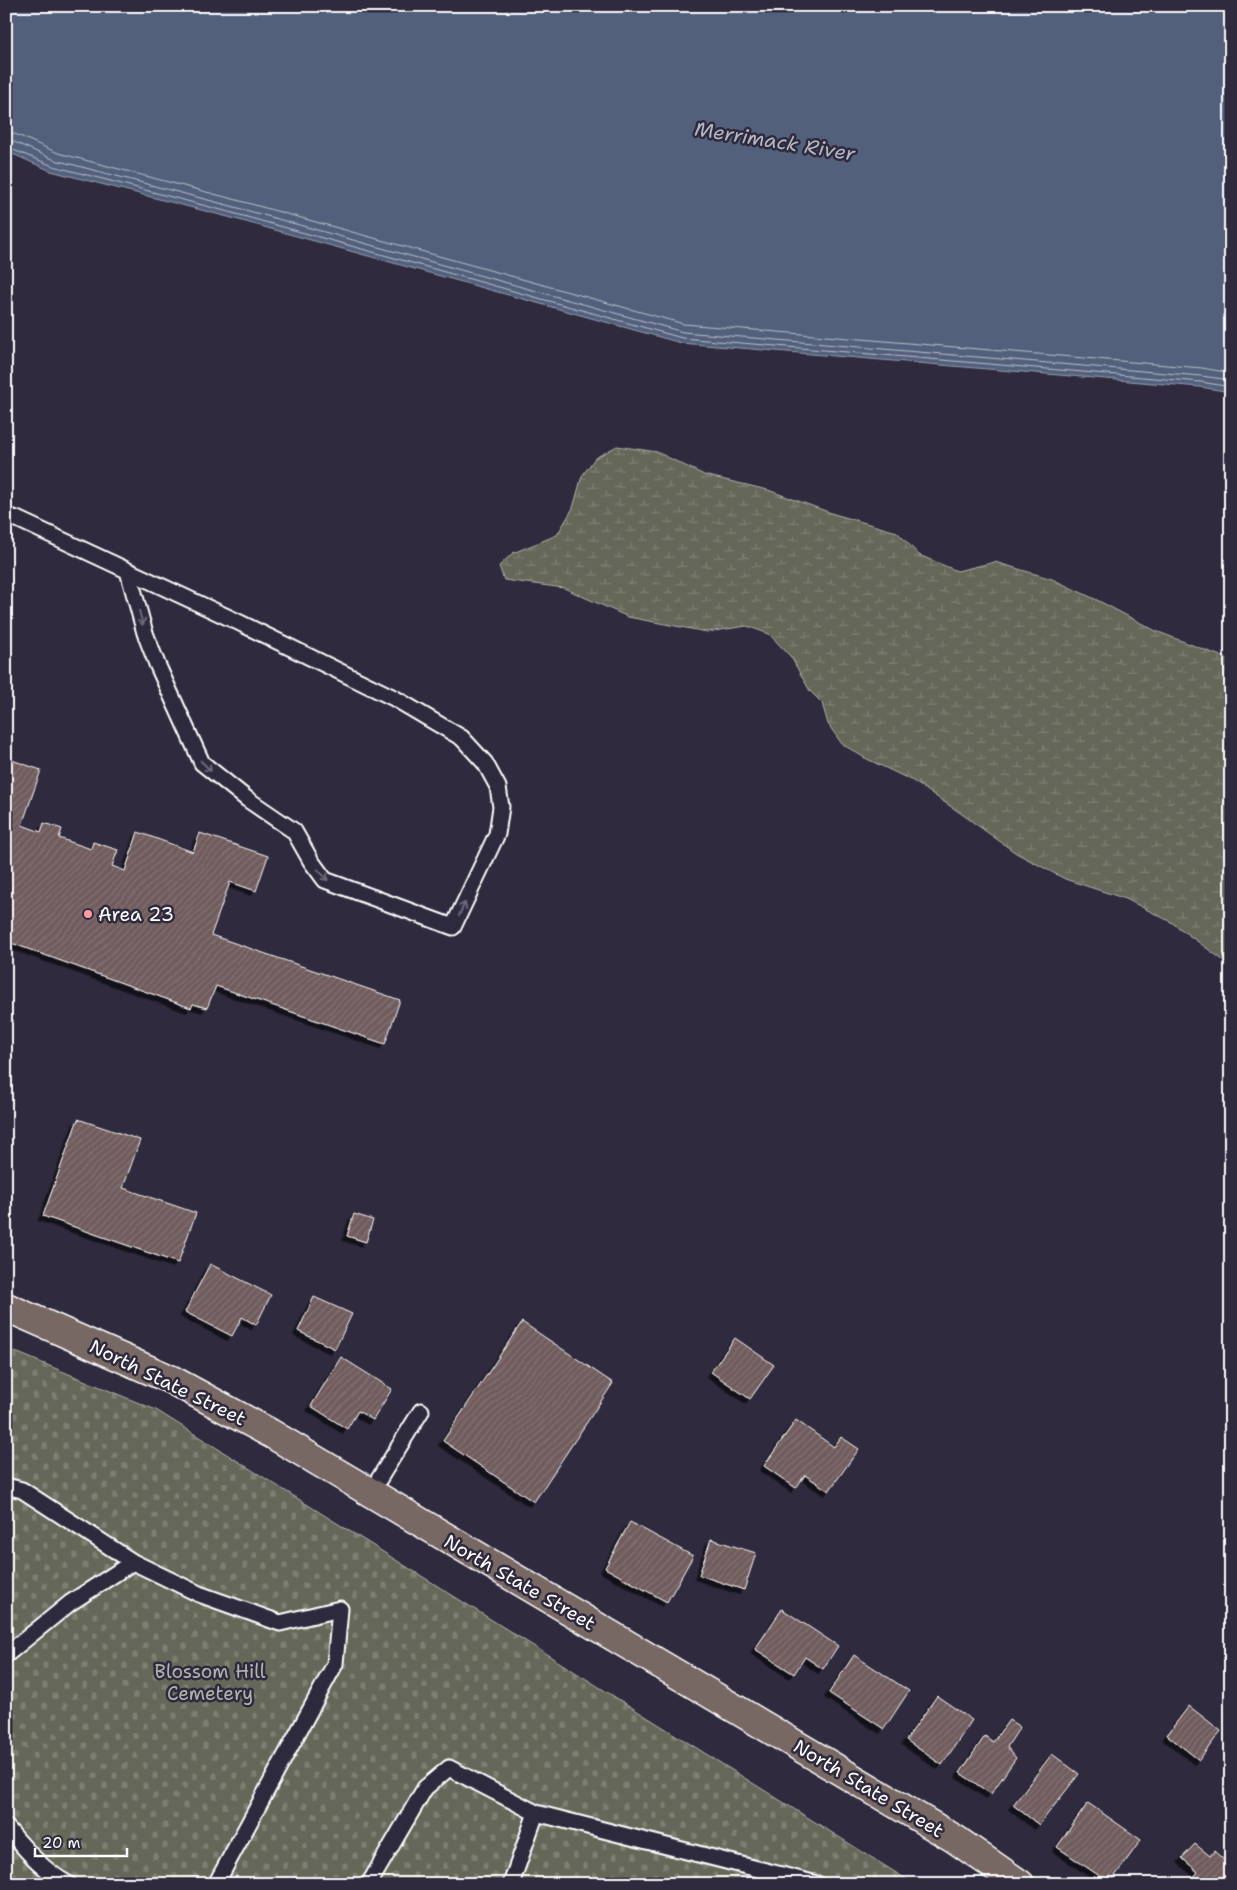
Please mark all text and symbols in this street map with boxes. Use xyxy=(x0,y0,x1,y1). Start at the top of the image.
water label: Merrimack River xyxy=(693,115,858,167)
one-way arrow xyxy=(137,610,146,626)
one-way arrow xyxy=(200,760,212,772)
one-way arrow xyxy=(316,868,328,881)
place label: Area 23 xyxy=(98,902,174,927)
one-way arrow xyxy=(458,902,467,917)
marker: Area 23 xyxy=(82,908,94,920)
street label: North State Street xyxy=(85,1334,250,1431)
street label: North State Street xyxy=(439,1529,600,1636)
park label: Blossom Hill Cemetery xyxy=(154,1659,266,1706)
street label: North State Street xyxy=(789,1734,948,1843)
scale bar xyxy=(35,1825,128,1857)
text: 20 m xyxy=(42,1833,81,1853)

